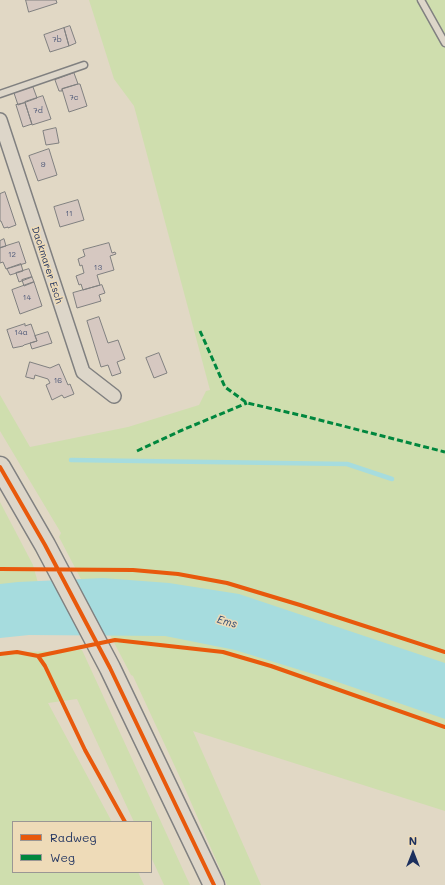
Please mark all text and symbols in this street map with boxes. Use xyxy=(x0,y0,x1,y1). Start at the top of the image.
house number: 7b xyxy=(52,35,62,45)
house number: 7c xyxy=(69,93,79,103)
house number: 7d xyxy=(33,106,43,116)
house number: 9 xyxy=(41,160,45,170)
house number: 11 xyxy=(65,209,73,219)
street label: Dackmarer Esch xyxy=(29,225,65,305)
house number: 12 xyxy=(8,250,16,260)
house number: 13 xyxy=(94,263,102,273)
house number: 14 xyxy=(23,293,31,303)
house number: 14a xyxy=(14,328,28,338)
house number: 16 xyxy=(54,376,62,386)
water label: Ems xyxy=(215,613,239,631)
legend xyxy=(12,821,152,873)
text: Radweg xyxy=(50,829,96,845)
north arrow xyxy=(393,833,433,873)
text: N xyxy=(409,833,417,848)
text: Weg xyxy=(50,849,75,865)

